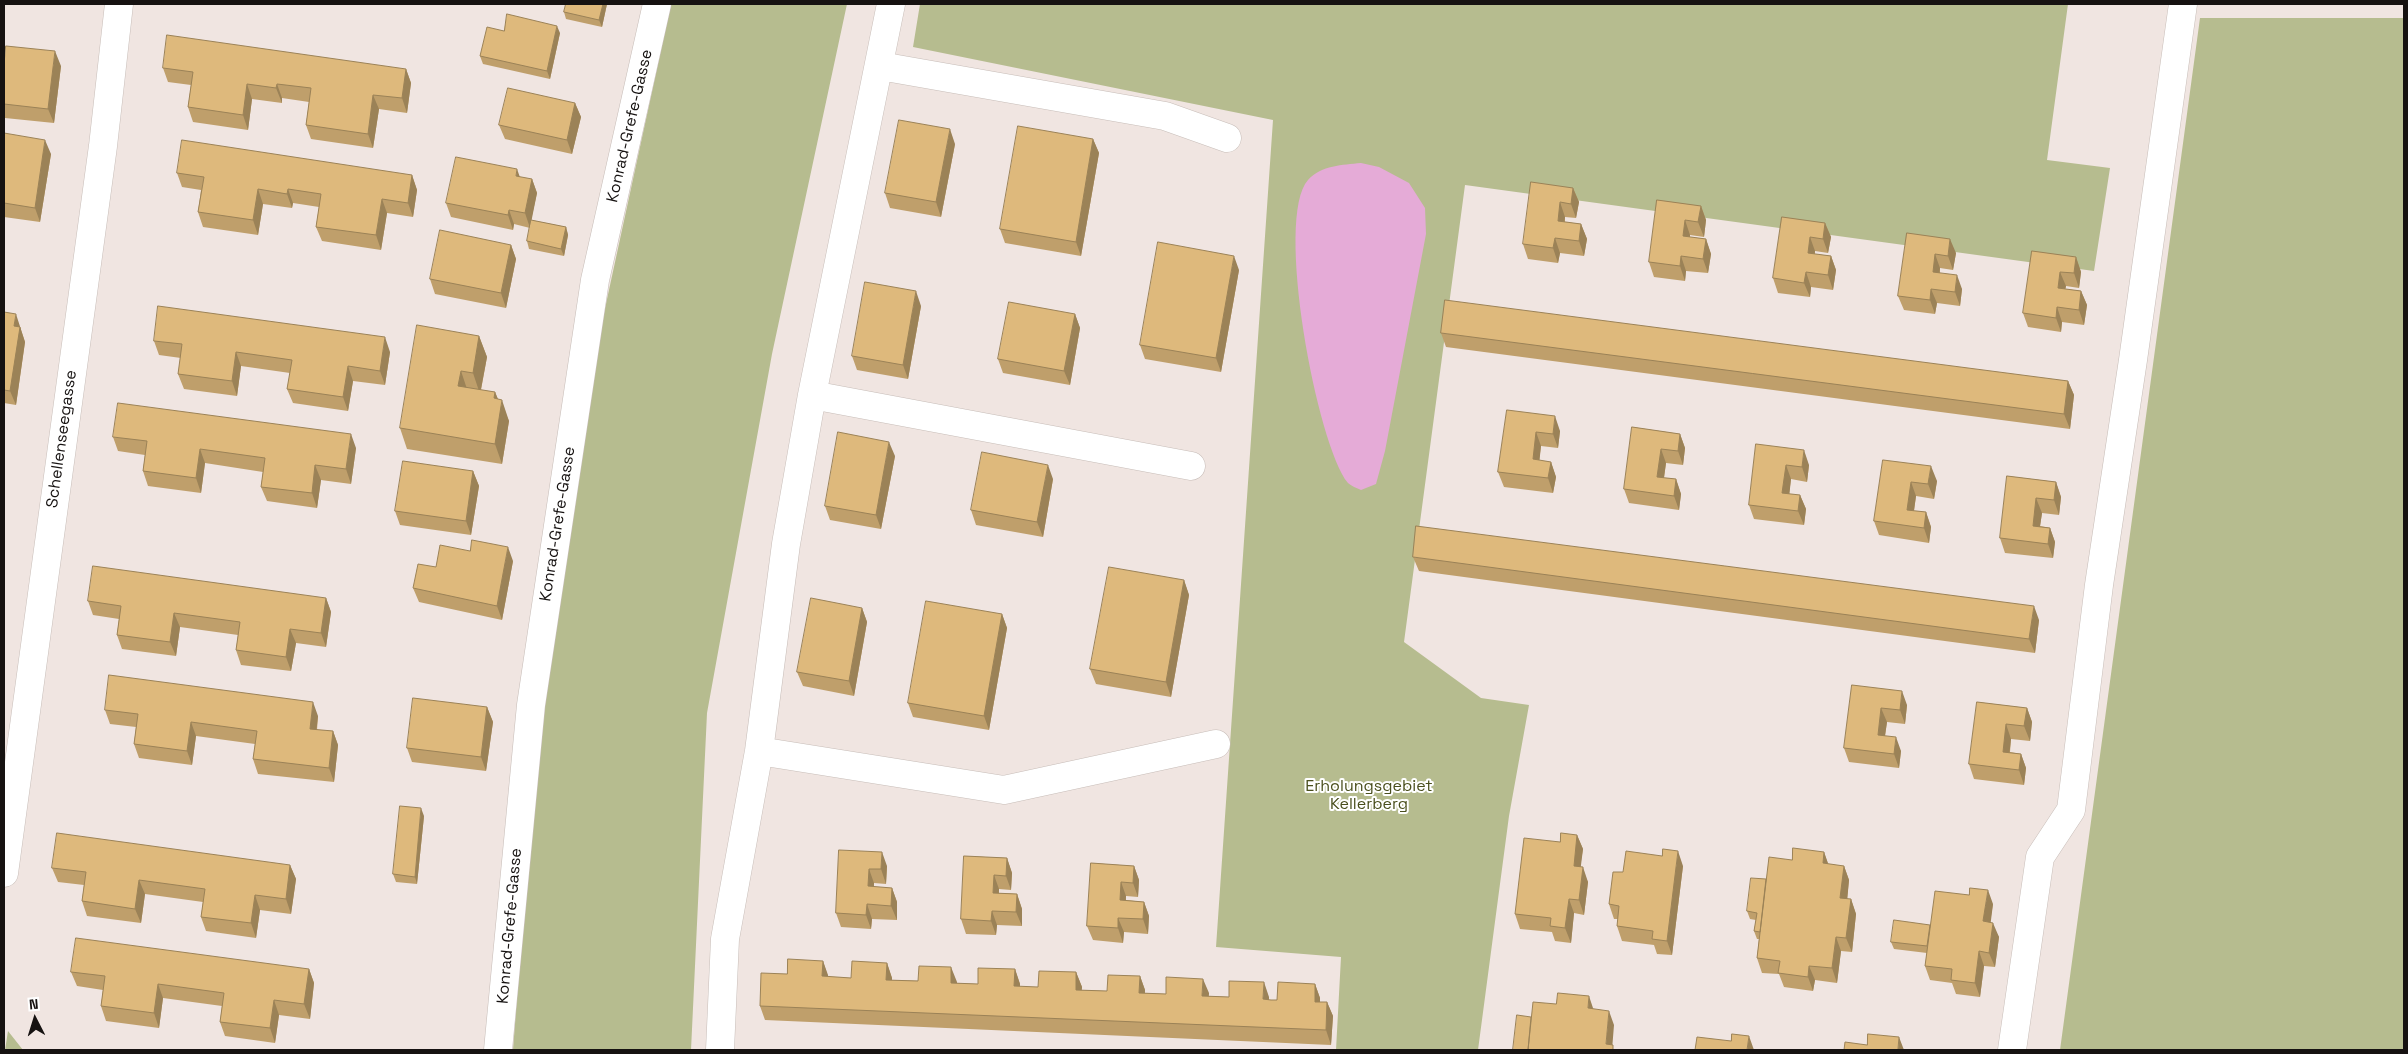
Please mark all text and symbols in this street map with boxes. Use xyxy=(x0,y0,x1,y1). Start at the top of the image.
street label: Konrad-Grefe-Gasse xyxy=(603,48,657,204)
street label: Schellenseegasse xyxy=(43,369,81,509)
street label: Konrad-Grefe-Gasse xyxy=(536,445,580,603)
park label: Erholungsgebiet Kellerberg xyxy=(1305,777,1433,815)
street label: Konrad-Grefe-Gasse xyxy=(494,847,526,1005)
north arrow xyxy=(10,994,60,1044)
text: N xyxy=(28,995,39,1013)

